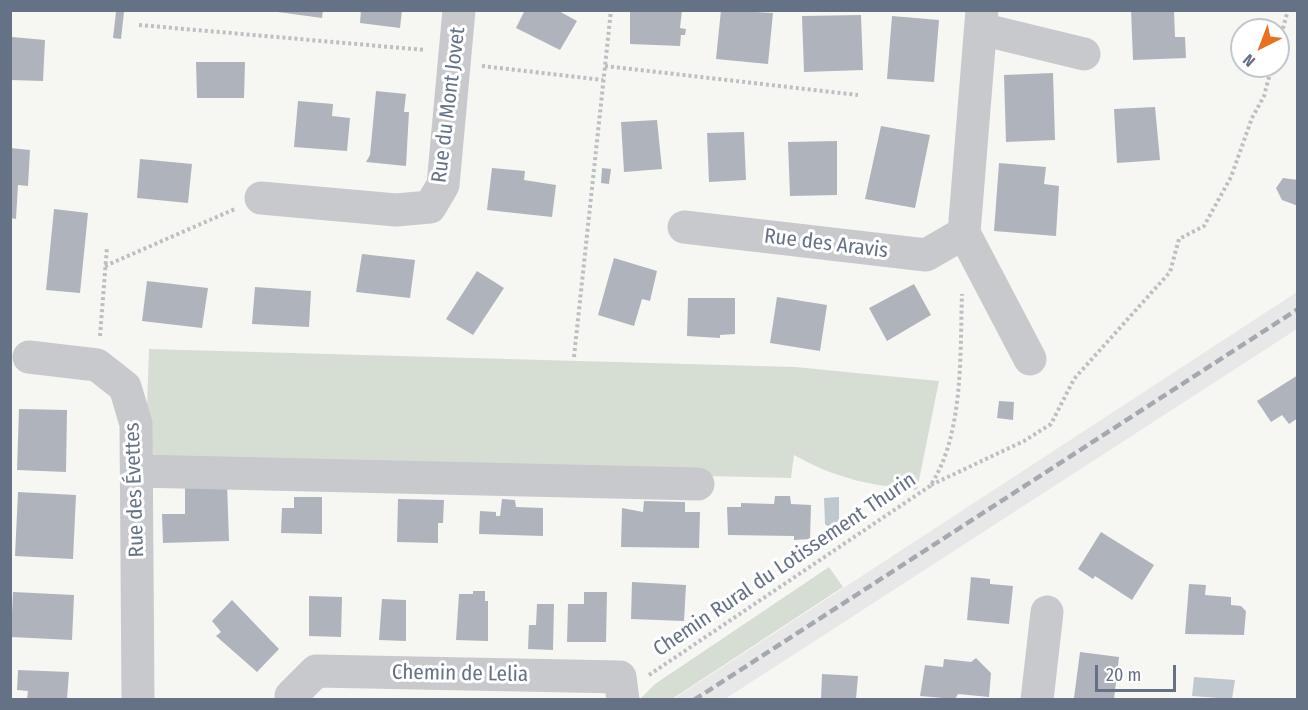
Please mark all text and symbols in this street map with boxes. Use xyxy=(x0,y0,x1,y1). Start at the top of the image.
north arrow xyxy=(1230,18,1290,78)
street label: Rue du Mont Jovet xyxy=(427,26,471,184)
text: N xyxy=(1239,50,1259,71)
street label: Rue des Aravis xyxy=(763,224,889,264)
street label: Rue des Évettes xyxy=(120,422,150,558)
street label: Chemin Rural du Lotissement Thurin xyxy=(649,468,921,662)
scale bar xyxy=(1098,653,1179,691)
street label: Chemin de Lelia xyxy=(392,660,528,688)
text: 20 m xyxy=(1106,664,1141,686)

